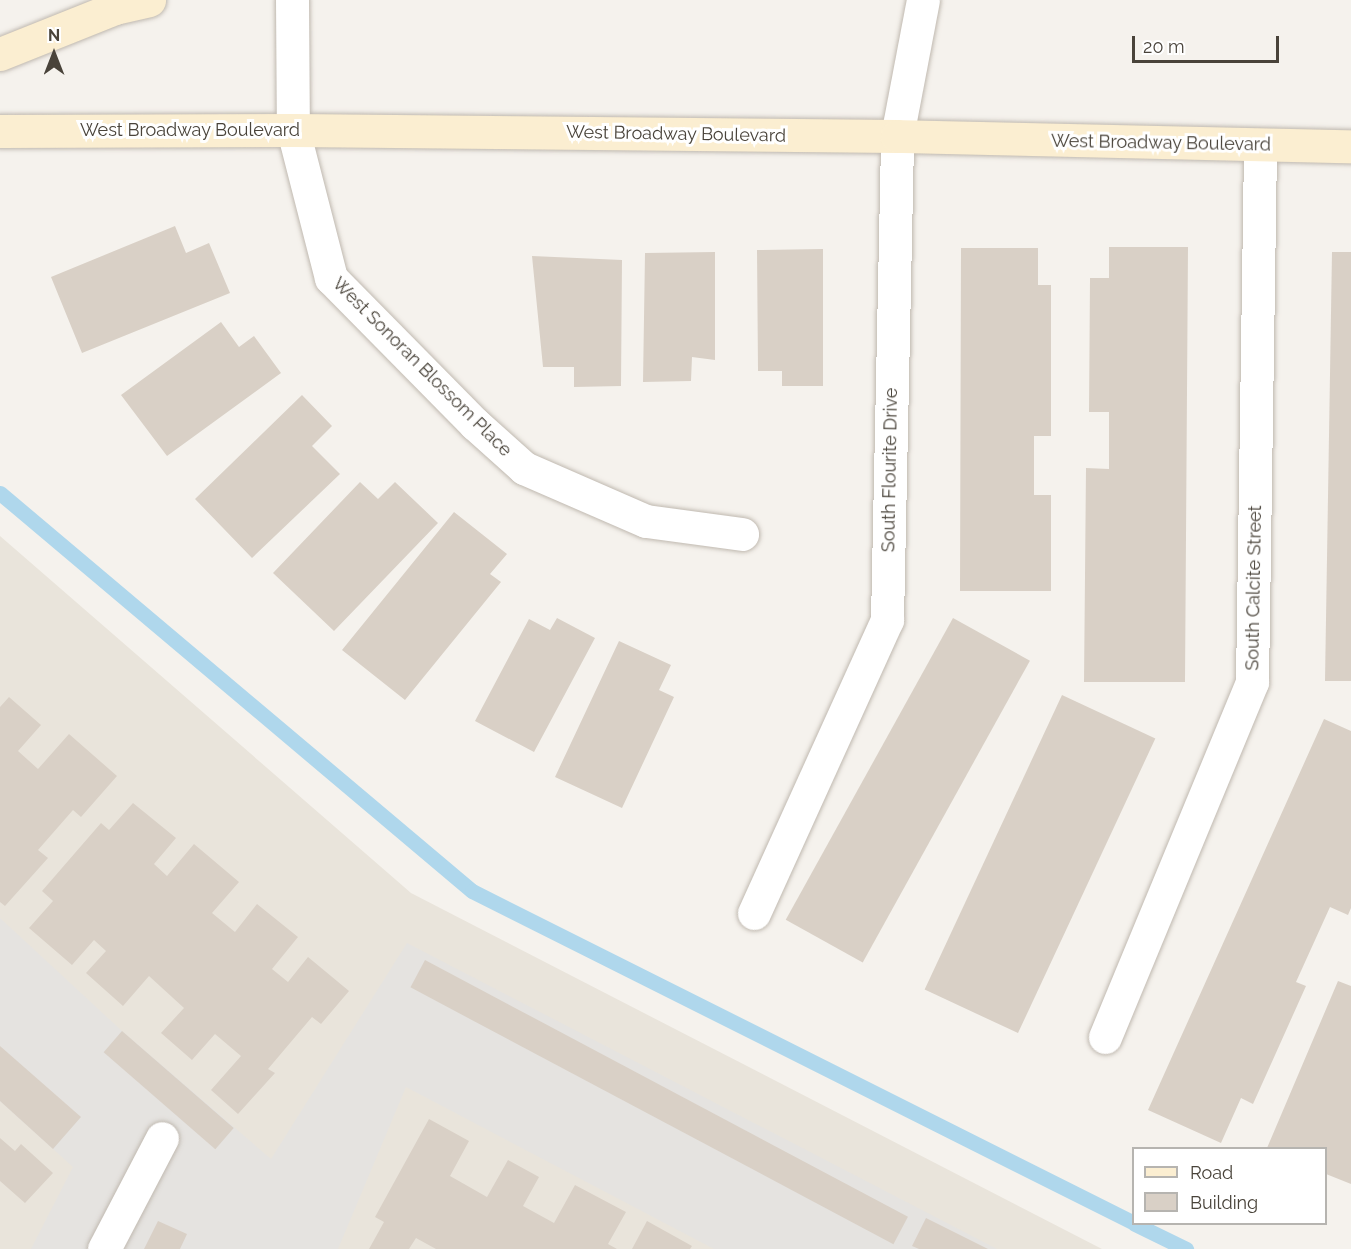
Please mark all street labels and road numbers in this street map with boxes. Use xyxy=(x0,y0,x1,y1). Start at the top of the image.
street label: West Broadway Boulevard xyxy=(80,119,300,141)
street label: West Broadway Boulevard xyxy=(566,121,786,147)
street label: West Broadway Boulevard xyxy=(1051,130,1271,156)
street label: West Sonoran Blossom Place xyxy=(328,273,516,461)
street label: South Flourite Drive xyxy=(878,388,902,552)
street label: South Calcite Street xyxy=(1242,505,1266,671)

